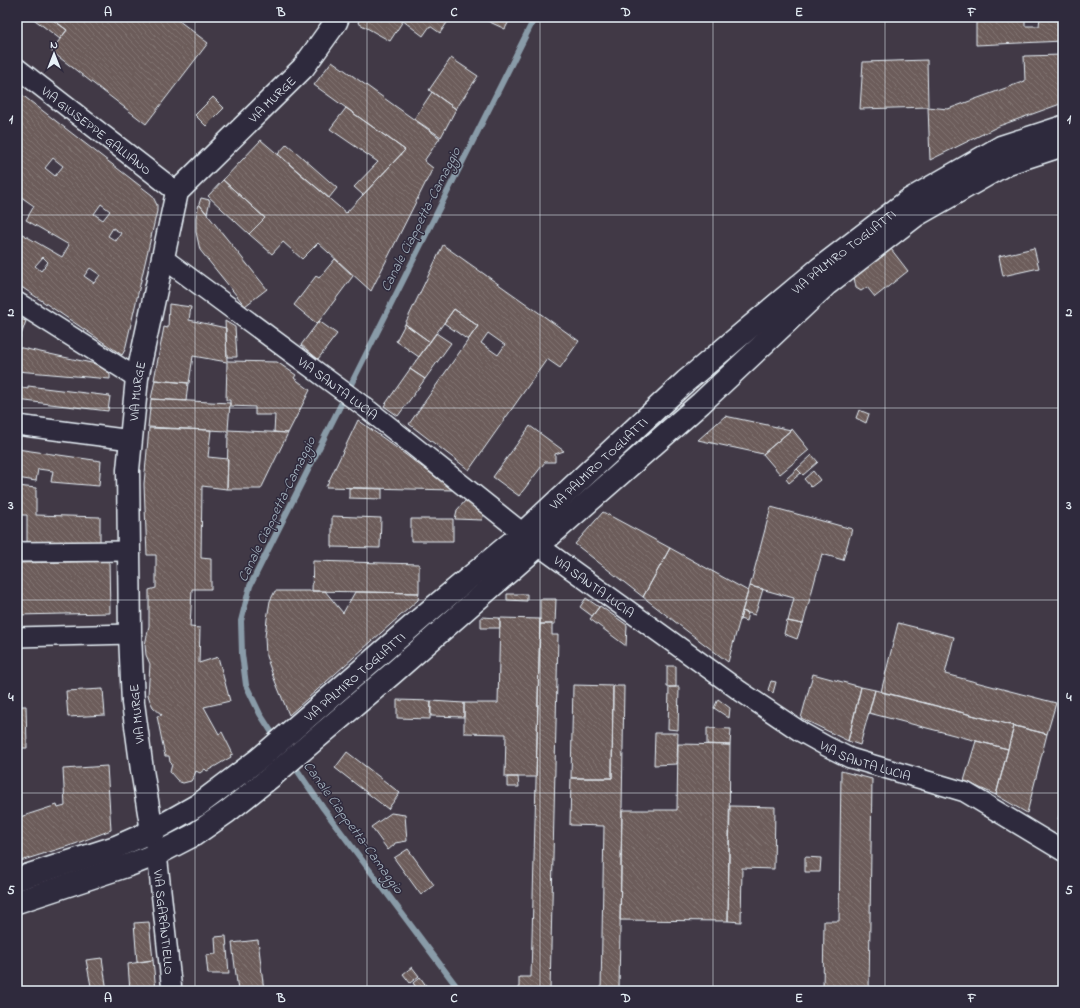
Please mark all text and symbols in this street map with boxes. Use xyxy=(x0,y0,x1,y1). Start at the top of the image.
text: A xyxy=(104,3,112,22)
text: B xyxy=(276,3,286,22)
text: C xyxy=(450,3,458,22)
text: D xyxy=(620,3,631,22)
text: E xyxy=(795,3,803,22)
text: F xyxy=(967,3,977,22)
north arrow xyxy=(34,34,74,74)
text: N xyxy=(50,37,58,53)
street label: VIA MURGE xyxy=(244,72,301,128)
street label: VIA GIUSEPPE GALLIANO xyxy=(36,82,155,180)
text: 1 xyxy=(9,110,14,129)
text: 1 xyxy=(1067,110,1072,129)
water label: Canale Ciappetta-Camaggio xyxy=(376,143,467,295)
street label: VIA PALMIRO TOGLIATTI xyxy=(787,205,900,300)
text: 2 xyxy=(7,303,15,322)
text: 2 xyxy=(1065,303,1073,322)
street label: VIA SANTA LUCIA xyxy=(293,352,381,425)
street label: VIA MURGE xyxy=(125,360,151,423)
street label: VIA PALMIRO TOGLIATTI xyxy=(545,413,653,515)
water label: Canale Ciappetta-Camaggio xyxy=(233,433,322,586)
text: 3 xyxy=(7,496,14,515)
text: 3 xyxy=(1065,496,1072,515)
street label: VIA SANTA LUCIA xyxy=(548,551,638,623)
street label: VIA PALMIRO TOGLIATTI xyxy=(300,628,410,727)
street label: VIA MURGE xyxy=(125,683,150,746)
text: 4 xyxy=(7,688,14,707)
text: 4 xyxy=(1065,688,1072,707)
street label: VIA SANTA LUCIA xyxy=(815,736,913,786)
water label: Canale Ciappetta-Camaggio xyxy=(297,757,409,899)
street label: VIA SGARANTIELLO xyxy=(148,868,178,976)
text: 5 xyxy=(7,881,15,900)
text: 5 xyxy=(1065,881,1073,900)
text: A xyxy=(104,989,112,1008)
text: B xyxy=(276,989,286,1008)
text: C xyxy=(450,989,458,1008)
text: D xyxy=(620,989,631,1008)
text: E xyxy=(795,989,803,1008)
text: F xyxy=(967,989,977,1008)

